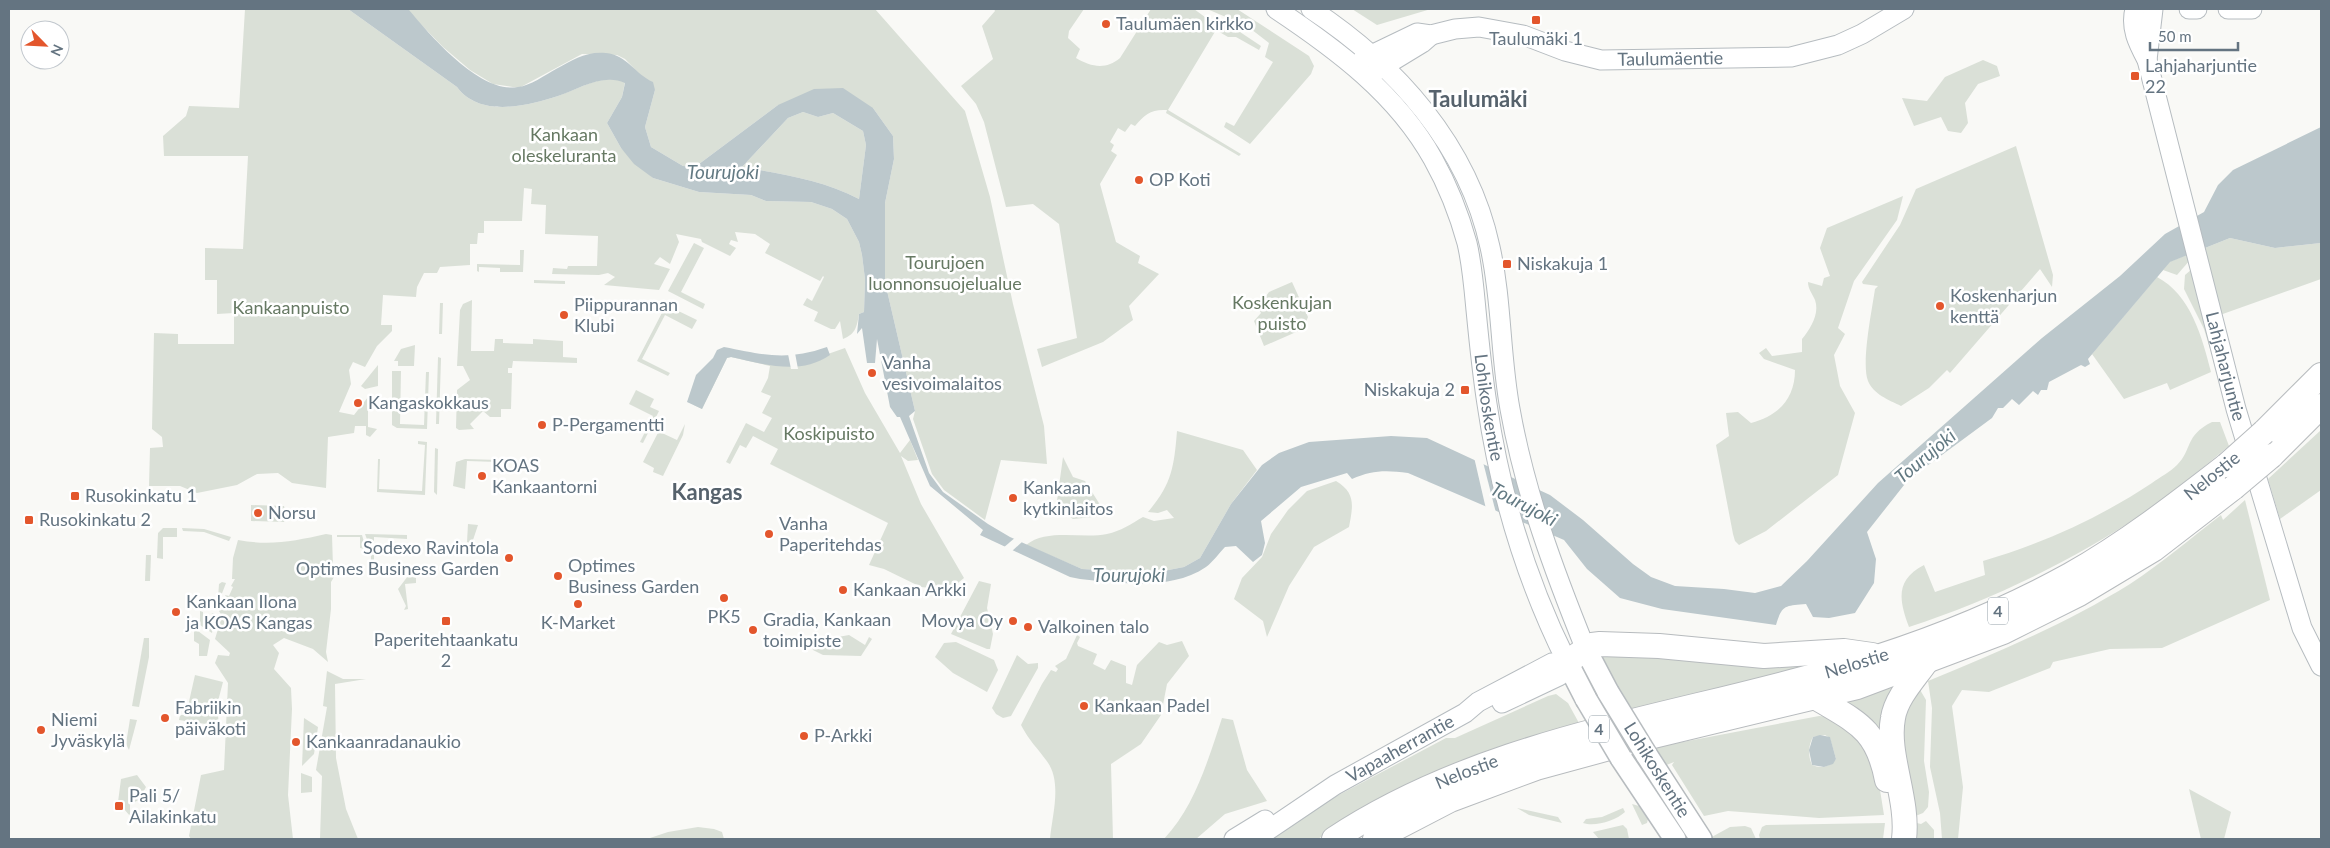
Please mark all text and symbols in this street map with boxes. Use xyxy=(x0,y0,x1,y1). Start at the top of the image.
place label: Taulumäen kirkko xyxy=(1116,12,1254,34)
marker: Taulumäki 1 xyxy=(1530,14,1542,26)
marker: Taulumäen kirkko xyxy=(1100,18,1112,30)
north arrow xyxy=(20,20,70,70)
scale bar xyxy=(2150,20,2238,52)
place label: Taulumäki 1 xyxy=(1489,27,1583,49)
text: 50 m xyxy=(2158,27,2192,45)
text: N xyxy=(47,42,67,59)
street label: Taulumäentie xyxy=(1617,46,1723,70)
place label: Lahjaharjuntie 22 xyxy=(2145,54,2257,97)
marker: Lahjaharjuntie 22 xyxy=(2129,70,2141,82)
district label: Taulumäki xyxy=(1428,85,1528,112)
park label: Kankaan oleskeluranta xyxy=(512,123,616,166)
water label: Tourujoki xyxy=(687,160,760,183)
place label: OP Koti xyxy=(1149,168,1211,190)
marker: OP Koti xyxy=(1133,174,1145,186)
park label: Tourujoen luonnonsuojelualue xyxy=(868,251,1022,294)
place label: Niskakuja 1 xyxy=(1517,252,1608,274)
marker: Niskakuja 1 xyxy=(1501,258,1513,270)
place label: Koskenharjun kenttä xyxy=(1950,284,2057,327)
park label: Koskenkujan puisto xyxy=(1232,291,1332,334)
place label: Piippurannan Klubi xyxy=(574,293,678,336)
park label: Kankaanpuisto xyxy=(233,296,349,318)
marker: Koskenharjun kenttä xyxy=(1934,300,1946,312)
marker: Piippurannan Klubi xyxy=(558,309,570,321)
street label: Lahjaharjuntie xyxy=(2202,309,2251,423)
place label: Vanha vesivoimalaitos xyxy=(882,351,1002,394)
street label: Lohikoskentie xyxy=(1470,352,1509,463)
marker: Vanha vesivoimalaitos xyxy=(866,367,878,379)
place label: Niskakuja 2 xyxy=(1364,378,1455,400)
marker: Niskakuja 2 xyxy=(1459,384,1471,396)
place label: Kangaskokkaus xyxy=(368,391,489,413)
marker: Kangaskokkaus xyxy=(352,397,364,409)
place label: P-Pergamentti xyxy=(552,413,665,435)
marker: P-Pergamentti xyxy=(536,419,548,431)
park label: Koskipuisto xyxy=(783,422,875,444)
water label: Tourujoki xyxy=(1890,423,1960,488)
street label: Nelostie xyxy=(2179,446,2244,504)
place label: KOAS Kankaantorni xyxy=(492,454,597,497)
marker: KOAS Kankaantorni xyxy=(476,470,488,482)
place label: Kankaan kytkinlaitos xyxy=(1023,476,1114,519)
water label: Tourujoki xyxy=(1487,476,1562,531)
district label: Kangas xyxy=(671,478,743,505)
place label: Rusokinkatu 1 xyxy=(85,484,197,506)
marker: Rusokinkatu 1 xyxy=(69,490,81,502)
marker: Kankaan kytkinlaitos xyxy=(1007,492,1019,504)
place label: Norsu xyxy=(268,501,316,523)
marker: Norsu xyxy=(252,507,264,519)
place label: Rusokinkatu 2 xyxy=(39,508,151,530)
place label: Vanha Paperitehdas xyxy=(779,512,882,555)
marker: Rusokinkatu 2 xyxy=(23,514,35,526)
marker: Vanha Paperitehdas xyxy=(763,528,775,540)
place label: Sodexo Ravintola Optimes Business Garden xyxy=(296,536,499,579)
marker: Sodexo Ravintola Optimes Business Garden xyxy=(503,552,515,564)
place label: Optimes Business Garden xyxy=(568,554,699,597)
water label: Tourujoki xyxy=(1093,563,1166,586)
marker: Optimes Business Garden xyxy=(552,570,564,582)
place label: Kankaan Arkki xyxy=(853,578,966,600)
marker: Kankaan Arkki xyxy=(837,584,849,596)
place label: Kankaan Ilona ja KOAS Kangas xyxy=(185,590,313,633)
marker: PK5 xyxy=(718,592,730,604)
marker: K-Market xyxy=(572,598,584,610)
road number: 4 xyxy=(1988,598,2008,624)
place label: PK5 xyxy=(707,605,741,627)
marker: Kankaan Ilona ja KOAS Kangas xyxy=(170,606,182,618)
place label: Gradia, Kankaan toimipiste xyxy=(763,608,891,651)
place label: Movya Oy xyxy=(921,609,1004,631)
place label: K-Market xyxy=(541,611,616,633)
marker: Paperitehtaankatu 2 xyxy=(440,615,452,627)
marker: Movya Oy xyxy=(1007,615,1019,627)
place label: Valkoinen talo xyxy=(1038,615,1149,637)
marker: Valkoinen talo xyxy=(1022,621,1034,633)
marker: Gradia, Kankaan toimipiste xyxy=(747,624,759,636)
place label: Paperitehtaankatu 2 xyxy=(374,628,518,671)
street label: Nelostie xyxy=(1822,642,1891,682)
place label: Kankaan Padel xyxy=(1094,694,1210,716)
place label: Fabriikin päiväkoti xyxy=(175,696,246,739)
marker: Kankaan Padel xyxy=(1078,700,1090,712)
place label: Niemi Jyväskylä xyxy=(51,708,125,751)
street label: Vapaaherrantie xyxy=(1342,709,1457,787)
marker: Fabriikin päiväkoti xyxy=(159,712,171,724)
road number: 4 xyxy=(1589,716,1609,742)
street label: Lohikoskentie xyxy=(1620,718,1696,821)
marker: Niemi Jyväskylä xyxy=(35,724,47,736)
place label: P-Arkki xyxy=(814,724,872,746)
place label: Kankaanradanaukio xyxy=(306,730,461,752)
marker: P-Arkki xyxy=(798,730,810,742)
marker: Kankaanradanaukio xyxy=(290,736,302,748)
street label: Nelostie xyxy=(1431,749,1501,793)
place label: Pali 5/ Ailakinkatu xyxy=(129,784,217,827)
marker: Pali 5/ Ailakinkatu xyxy=(113,800,125,812)

